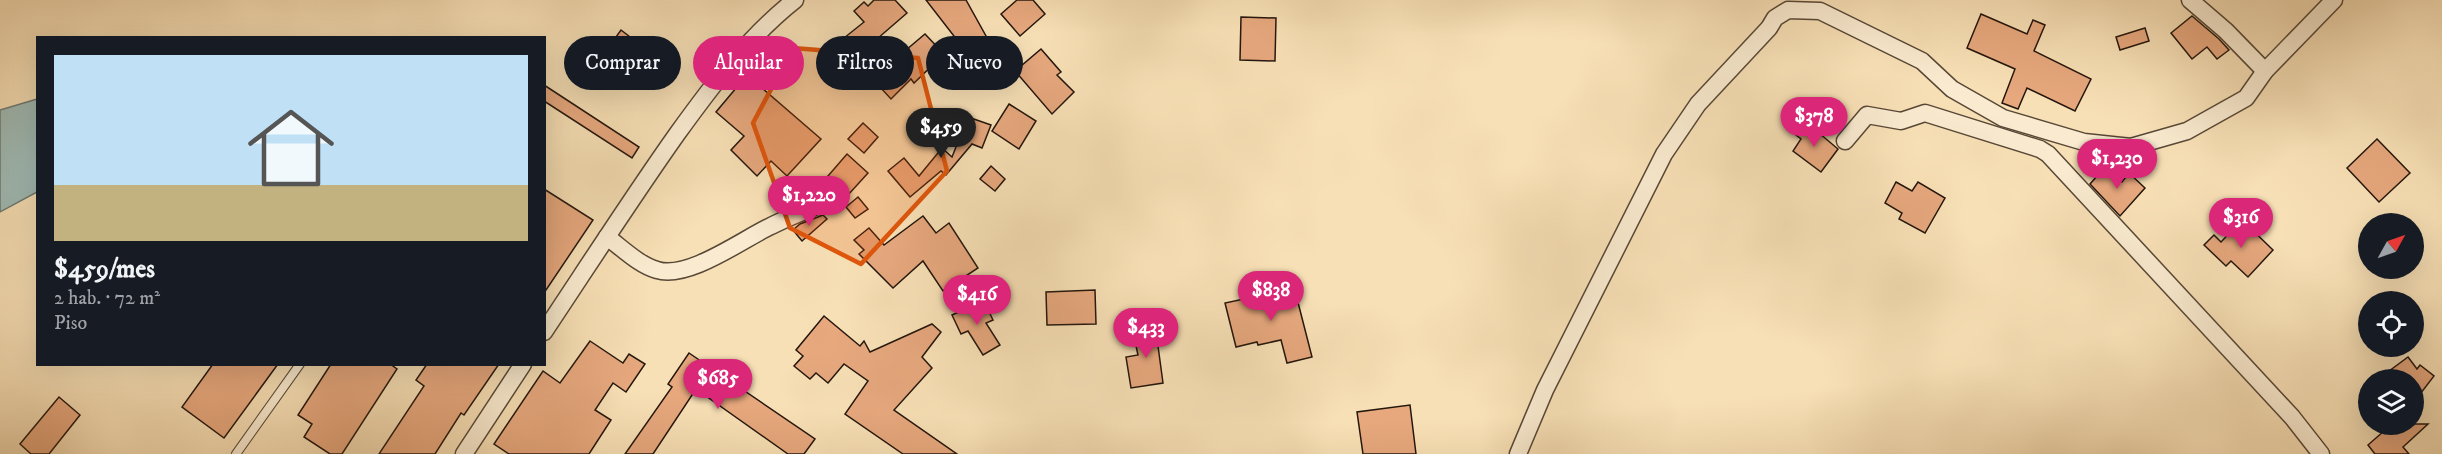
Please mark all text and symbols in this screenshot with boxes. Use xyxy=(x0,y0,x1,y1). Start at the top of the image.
chip: Comprar xyxy=(564,36,681,90)
chip: Alquilar xyxy=(693,36,804,90)
chip: Filtros xyxy=(816,36,914,90)
chip: Nuevo xyxy=(926,36,1023,90)
icon: home xyxy=(237,94,345,202)
pin: $378 xyxy=(1778,97,1850,148)
text: $378 xyxy=(1795,104,1833,129)
pin: $459 xyxy=(905,108,977,159)
text: $459 xyxy=(920,115,962,140)
pin: $1,230 xyxy=(2068,139,2166,190)
text: $1,230 xyxy=(2091,146,2143,171)
pin: $1,220 xyxy=(760,176,858,227)
text: $1,220 xyxy=(782,183,836,208)
pin: $316 xyxy=(2205,198,2277,249)
text: $316 xyxy=(2223,205,2259,230)
north arrow xyxy=(2358,213,2424,279)
map controls xyxy=(2358,213,2424,435)
text: $459/mes xyxy=(54,253,155,286)
pin: $838 xyxy=(1235,271,1307,322)
pin: $416 xyxy=(941,275,1013,326)
text: $838 xyxy=(1252,278,1290,303)
text: $416 xyxy=(957,282,997,307)
text: 2 hab. · 72 m² xyxy=(54,286,160,311)
button: locate xyxy=(2358,291,2424,357)
pin: $433 xyxy=(1110,308,1182,359)
text: Piso xyxy=(54,311,87,336)
text: $433 xyxy=(1127,315,1165,340)
pin: $685 xyxy=(682,359,754,410)
text: $685 xyxy=(697,366,739,391)
button: layers xyxy=(2358,369,2424,435)

